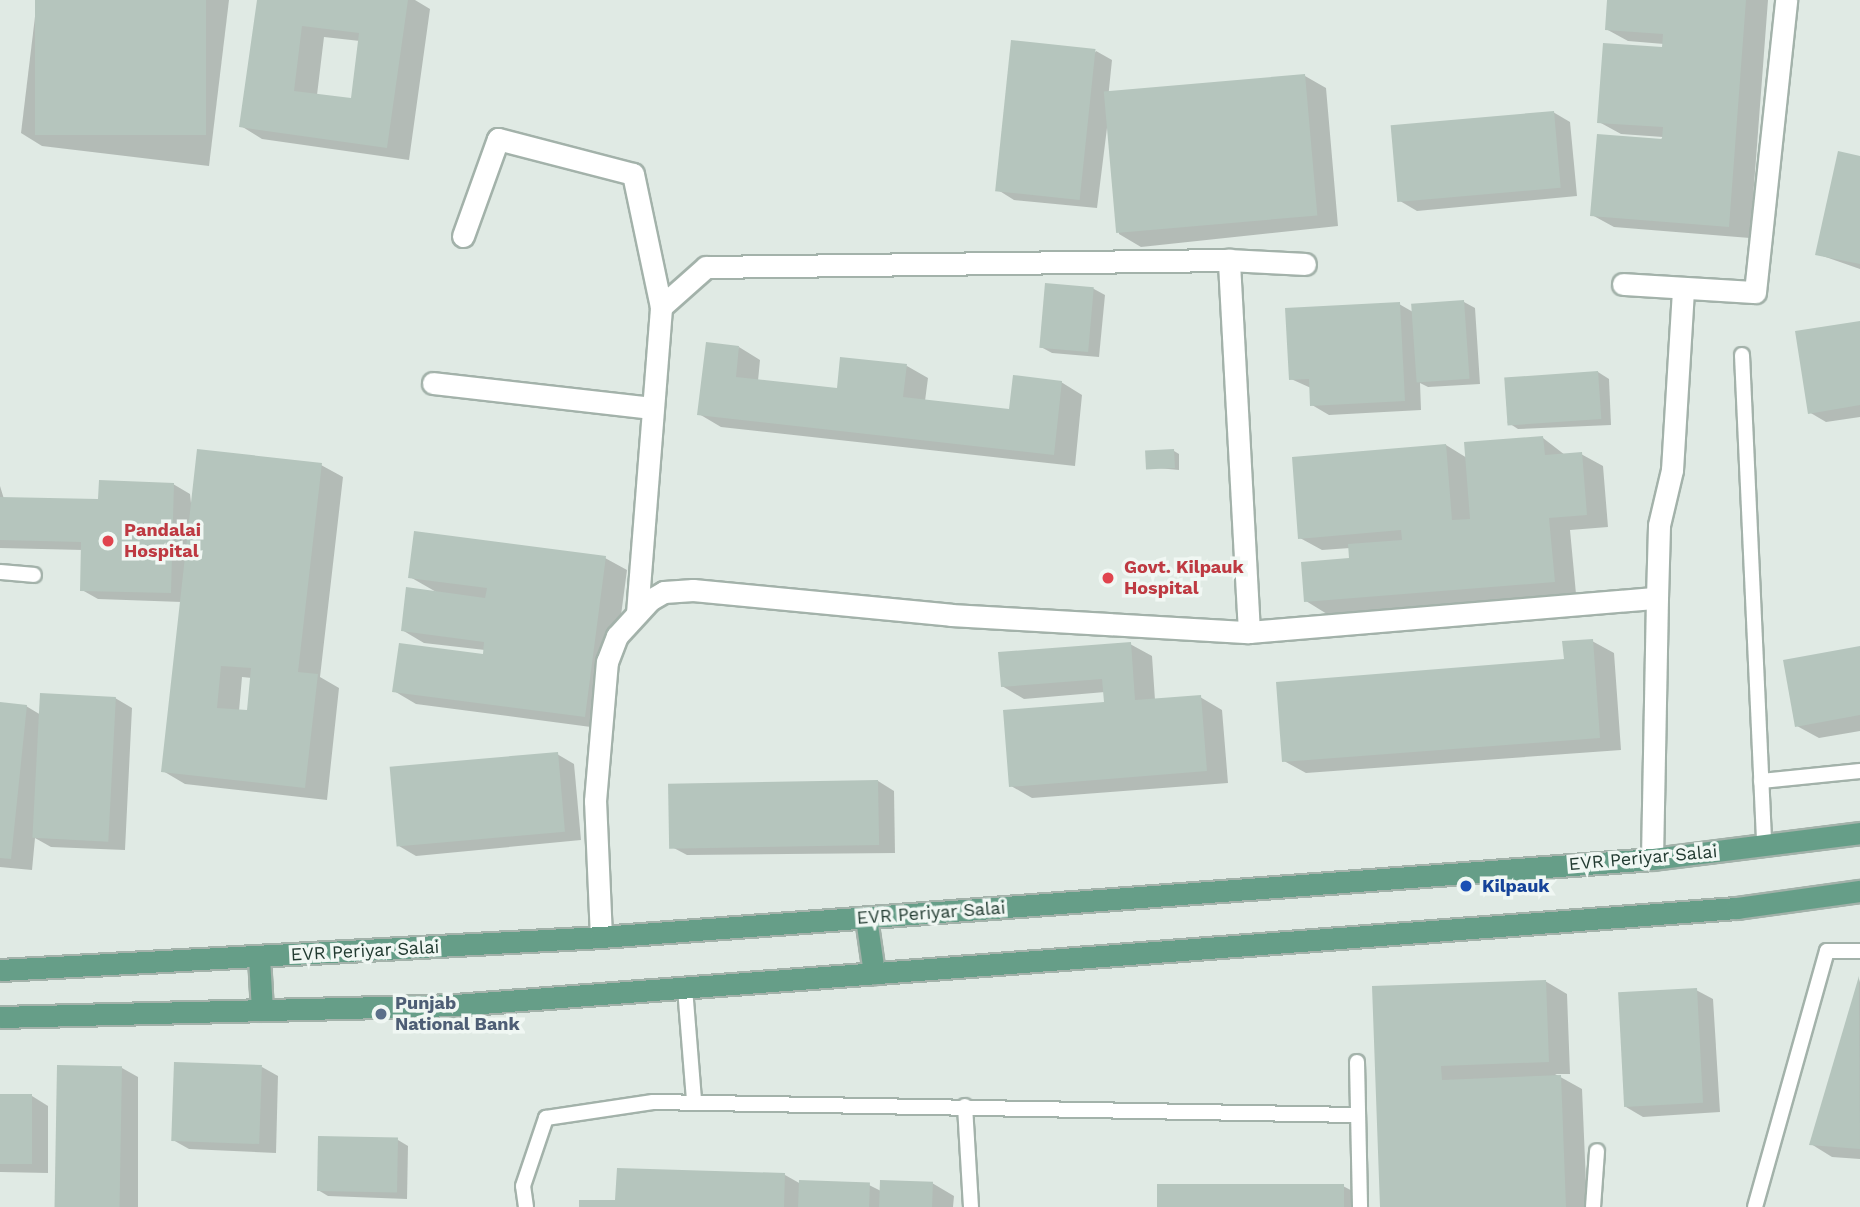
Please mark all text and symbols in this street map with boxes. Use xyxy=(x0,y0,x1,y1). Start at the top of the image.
place label: Pandalai Hospital xyxy=(124,520,201,562)
marker: Pandalai Hospital xyxy=(98,531,118,551)
place label: Govt. Kilpauk Hospital xyxy=(1124,557,1244,600)
marker: Govt. Kilpauk Hospital xyxy=(1098,568,1118,588)
street label: EVR Periyar Salai xyxy=(1568,841,1718,875)
place label: Kilpauk xyxy=(1482,875,1550,897)
marker: Kilpauk xyxy=(1456,876,1476,896)
street label: EVR Periyar Salai xyxy=(856,897,1006,929)
street label: EVR Periyar Salai xyxy=(290,936,440,966)
place label: Punjab National Bank xyxy=(395,993,520,1036)
marker: Punjab National Bank xyxy=(373,1006,389,1022)

